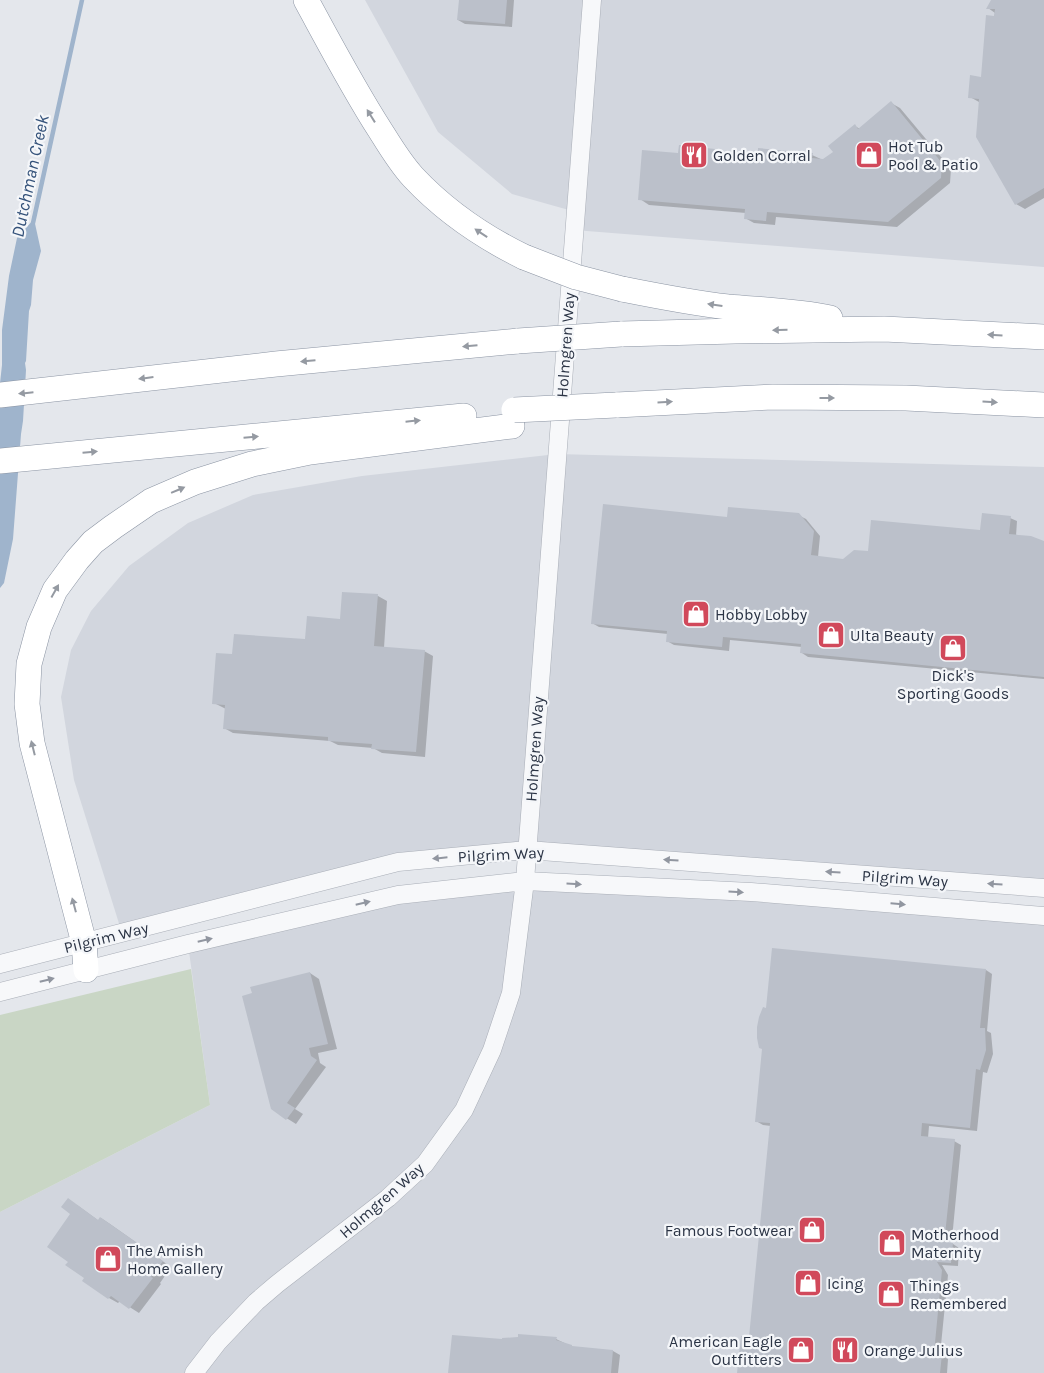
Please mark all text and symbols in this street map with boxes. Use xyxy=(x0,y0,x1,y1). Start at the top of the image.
one-way arrow xyxy=(367,110,376,123)
water label: Dutchman Creek xyxy=(6,112,54,239)
place label: Hot Tub Pool & Patio xyxy=(888,137,978,174)
restaurant icon: Golden Corral xyxy=(679,140,709,170)
shop icon: Hot Tub Pool & Patio xyxy=(854,140,884,170)
place label: Golden Corral xyxy=(713,146,811,165)
one-way arrow xyxy=(475,228,488,238)
street label: Holmgren Way xyxy=(552,291,579,398)
one-way arrow xyxy=(706,301,722,309)
one-way arrow xyxy=(772,326,788,334)
one-way arrow xyxy=(987,330,1003,338)
one-way arrow xyxy=(461,342,477,350)
one-way arrow xyxy=(300,357,316,365)
one-way arrow xyxy=(138,375,154,383)
one-way arrow xyxy=(18,389,34,397)
one-way arrow xyxy=(819,394,835,402)
one-way arrow xyxy=(657,398,673,406)
one-way arrow xyxy=(982,399,998,407)
one-way arrow xyxy=(405,417,421,425)
one-way arrow xyxy=(244,433,260,441)
one-way arrow xyxy=(82,448,98,456)
one-way arrow xyxy=(171,485,185,493)
one-way arrow xyxy=(51,585,60,598)
shop icon: Hobby Lobby xyxy=(681,599,711,629)
place label: Hobby Lobby xyxy=(715,605,808,624)
shop icon: Ulta Beauty xyxy=(816,620,846,650)
place label: Ulta Beauty xyxy=(850,626,934,645)
shop icon: Dick's Sporting Goods xyxy=(938,633,968,663)
place label: Dick's Sporting Goods xyxy=(897,666,1009,703)
street label: Holmgren Way xyxy=(521,695,548,802)
one-way arrow xyxy=(29,741,37,756)
street label: Pilgrim Way xyxy=(457,843,545,866)
one-way arrow xyxy=(431,854,447,862)
one-way arrow xyxy=(663,856,679,864)
street label: Pilgrim Way xyxy=(861,866,949,891)
one-way arrow xyxy=(825,868,841,876)
one-way arrow xyxy=(566,880,582,888)
one-way arrow xyxy=(987,880,1003,888)
one-way arrow xyxy=(729,888,745,896)
one-way arrow xyxy=(70,898,78,913)
one-way arrow xyxy=(355,899,370,907)
one-way arrow xyxy=(891,901,907,909)
street label: Pilgrim Way xyxy=(62,918,151,957)
one-way arrow xyxy=(197,936,212,944)
one-way arrow xyxy=(40,976,55,984)
street label: Holmgren Way xyxy=(335,1158,428,1242)
shop icon: Famous Footwear xyxy=(797,1215,827,1245)
place label: Famous Footwear xyxy=(665,1221,793,1240)
place label: Motherhood Maternity xyxy=(911,1225,1000,1262)
shop icon: Motherhood Maternity xyxy=(877,1228,907,1258)
place label: The Amish Home Gallery xyxy=(127,1241,223,1278)
shop icon: The Amish Home Gallery xyxy=(93,1244,123,1274)
shop icon: Icing xyxy=(793,1268,823,1298)
place label: Icing xyxy=(827,1274,863,1293)
place label: Things Remembered xyxy=(910,1276,1007,1313)
shop icon: Things Remembered xyxy=(876,1279,906,1309)
place label: American Eagle Outfitters xyxy=(669,1332,782,1369)
shop icon: American Eagle Outfitters xyxy=(786,1335,816,1365)
restaurant icon: Orange Julius xyxy=(830,1335,860,1365)
place label: Orange Julius xyxy=(864,1341,963,1360)

